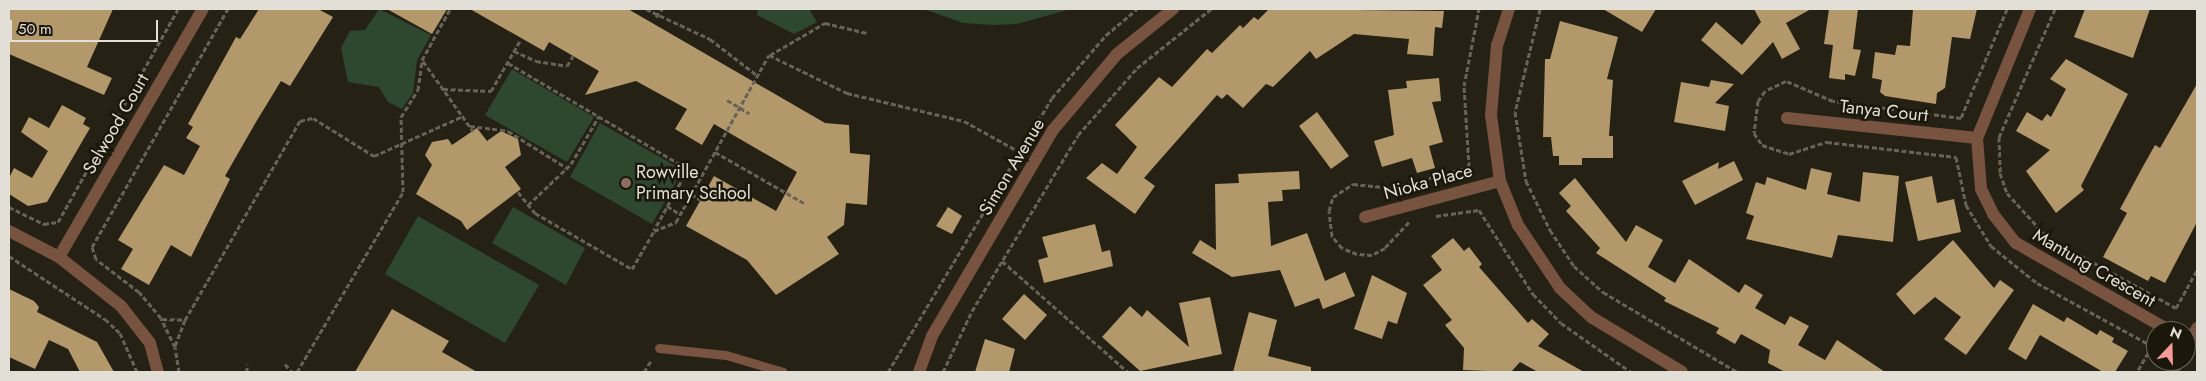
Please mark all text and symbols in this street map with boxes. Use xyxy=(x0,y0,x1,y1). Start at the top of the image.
scale bar xyxy=(12,10,160,42)
text: 50 m xyxy=(18,18,52,40)
street label: Selwood Court xyxy=(78,70,154,178)
street label: Tanya Court xyxy=(1839,96,1929,126)
street label: Simon Avenue xyxy=(975,115,1049,219)
street label: Nioka Place xyxy=(1381,160,1475,204)
place label: Rowville Primary School xyxy=(636,162,751,204)
marker: Rowville Primary School xyxy=(620,177,632,189)
street label: Mantung Crescent xyxy=(2029,224,2159,312)
north arrow xyxy=(2146,321,2196,371)
text: N xyxy=(2167,322,2185,344)

